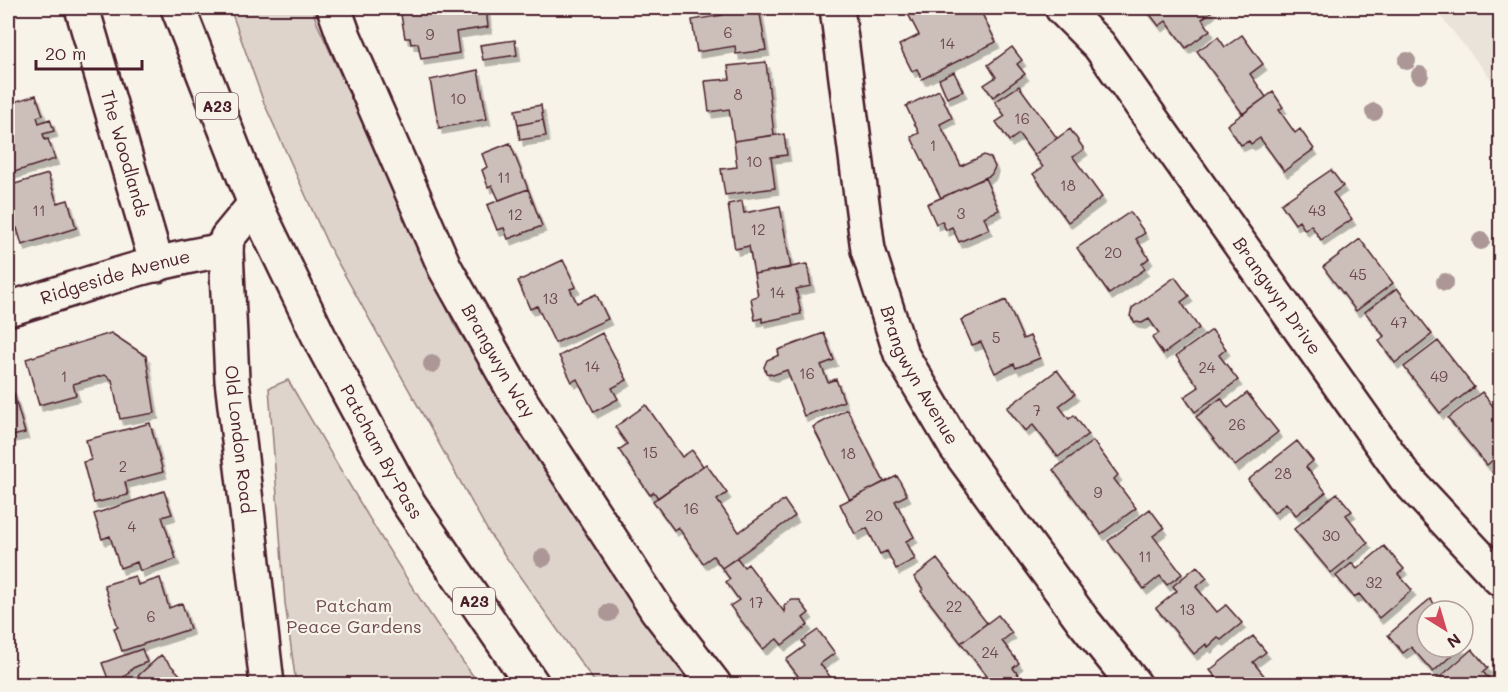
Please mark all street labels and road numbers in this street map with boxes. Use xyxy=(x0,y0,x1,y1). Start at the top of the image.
street label: The Woodlands xyxy=(96,87,155,220)
road number: A23 xyxy=(196,93,238,119)
street label: Brangwyn Drive xyxy=(1228,232,1328,359)
street label: Ridgeside Avenue xyxy=(37,243,192,309)
street label: Brangwyn Way xyxy=(457,300,541,422)
street label: Brangwyn Avenue xyxy=(875,303,965,449)
street label: Old London Road xyxy=(220,365,260,515)
street label: Patcham By-Pass xyxy=(335,380,429,524)
road number: A23 xyxy=(453,588,495,614)

